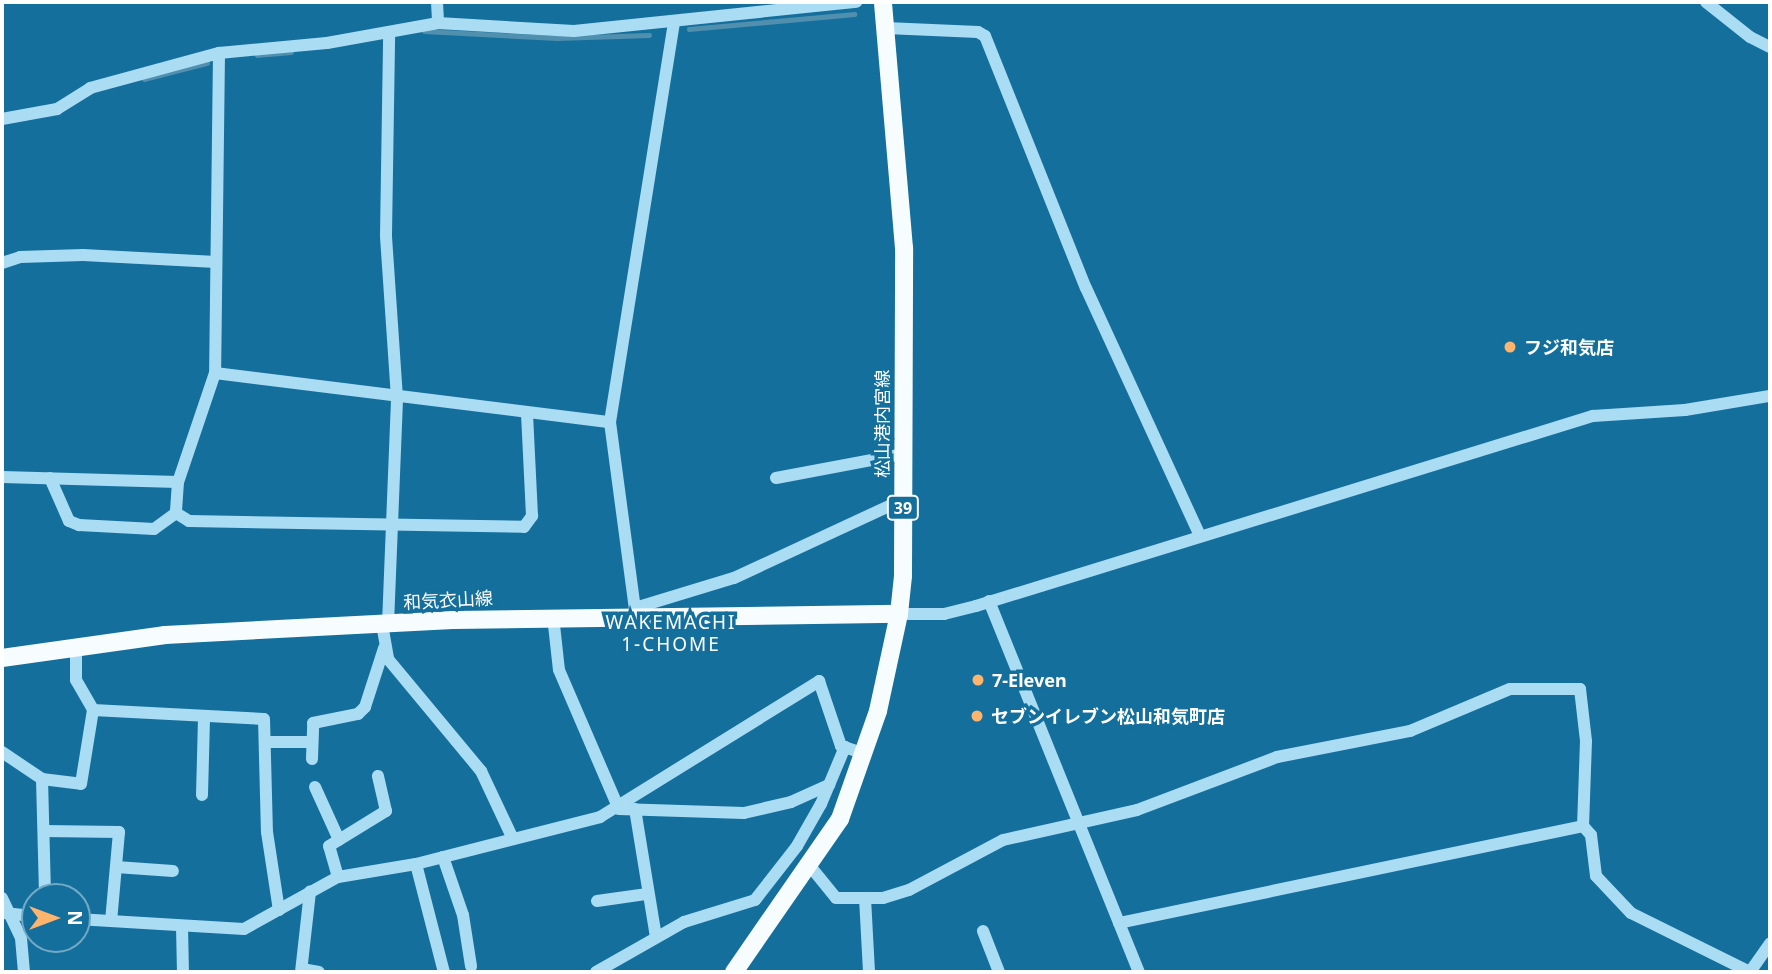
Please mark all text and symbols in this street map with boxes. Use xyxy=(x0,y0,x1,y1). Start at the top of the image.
place label: フジ和気店 xyxy=(1524,336,1614,358)
marker: フジ和気店 xyxy=(1502,339,1518,355)
street label: 松山港内宮線 xyxy=(871,370,893,478)
road number: 39 xyxy=(886,495,920,520)
street label: 和気衣山線 xyxy=(402,587,494,613)
district label: WAKEMACHI 1-CHOME xyxy=(607,612,735,656)
place label: 7-Eleven xyxy=(992,669,1067,691)
marker: 7-Eleven xyxy=(970,672,986,688)
place label: セブンイレブン松山和気町店 xyxy=(991,705,1225,727)
marker: セブンイレブン松山和気町店 xyxy=(969,708,985,724)
north arrow xyxy=(21,883,91,953)
text: N xyxy=(62,910,88,926)

